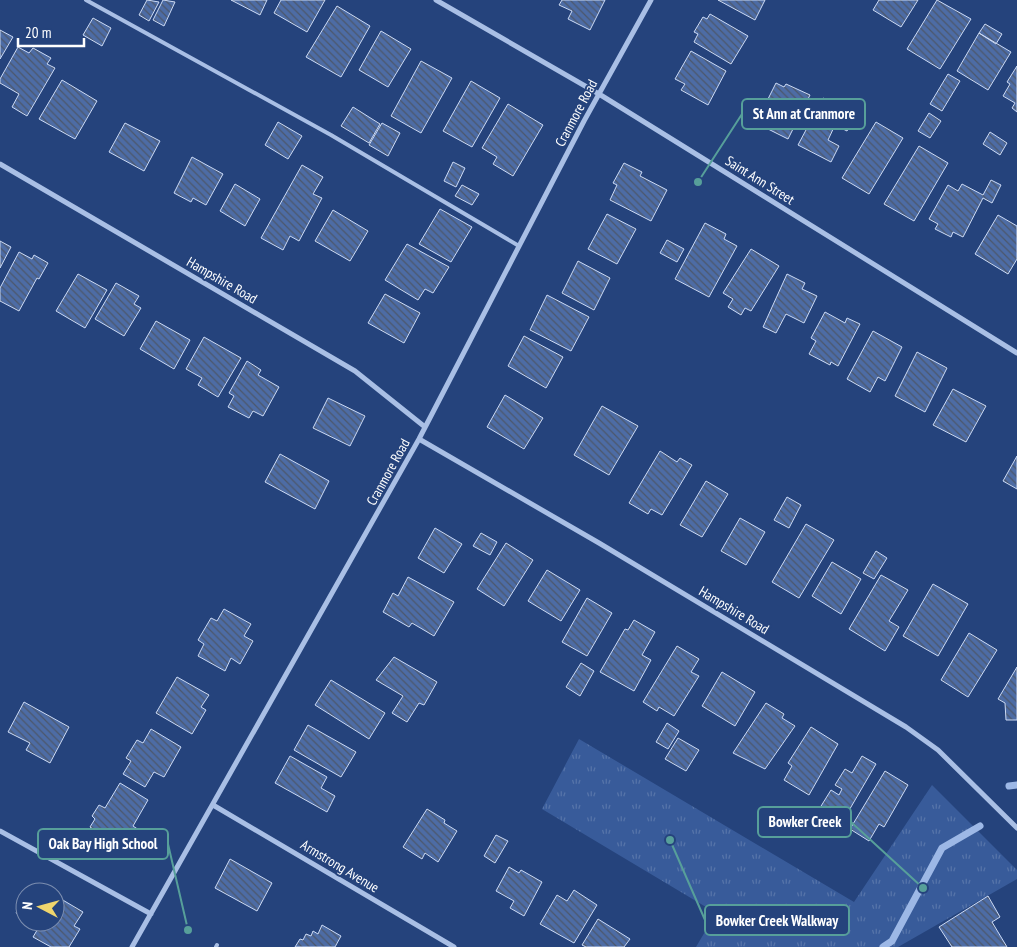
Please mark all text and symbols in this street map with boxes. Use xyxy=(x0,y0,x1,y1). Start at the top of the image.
scale bar xyxy=(18,15,84,47)
text: 20 m xyxy=(25,23,51,42)
street label: Cranmore Road xyxy=(551,76,601,150)
callout: St Ann at Cranmore xyxy=(742,99,865,129)
text: St Ann at Cranmore xyxy=(753,104,855,123)
street label: Saint Ann Street xyxy=(722,152,798,208)
street label: Hampshire Road xyxy=(183,253,261,307)
street label: Cranmore Road xyxy=(362,436,414,508)
street label: Hampshire Road xyxy=(696,582,772,638)
callout: Bowker Creek xyxy=(758,807,851,837)
text: Bowker Creek xyxy=(769,812,842,831)
callout: Oak Bay High School xyxy=(38,829,168,859)
text: Oak Bay High School xyxy=(49,834,158,853)
street label: Armstrong Avenue xyxy=(298,836,383,897)
north arrow xyxy=(15,882,65,932)
text: N xyxy=(18,901,36,910)
callout: Bowker Creek Walkway xyxy=(705,905,849,935)
text: Bowker Creek Walkway xyxy=(716,911,839,930)

